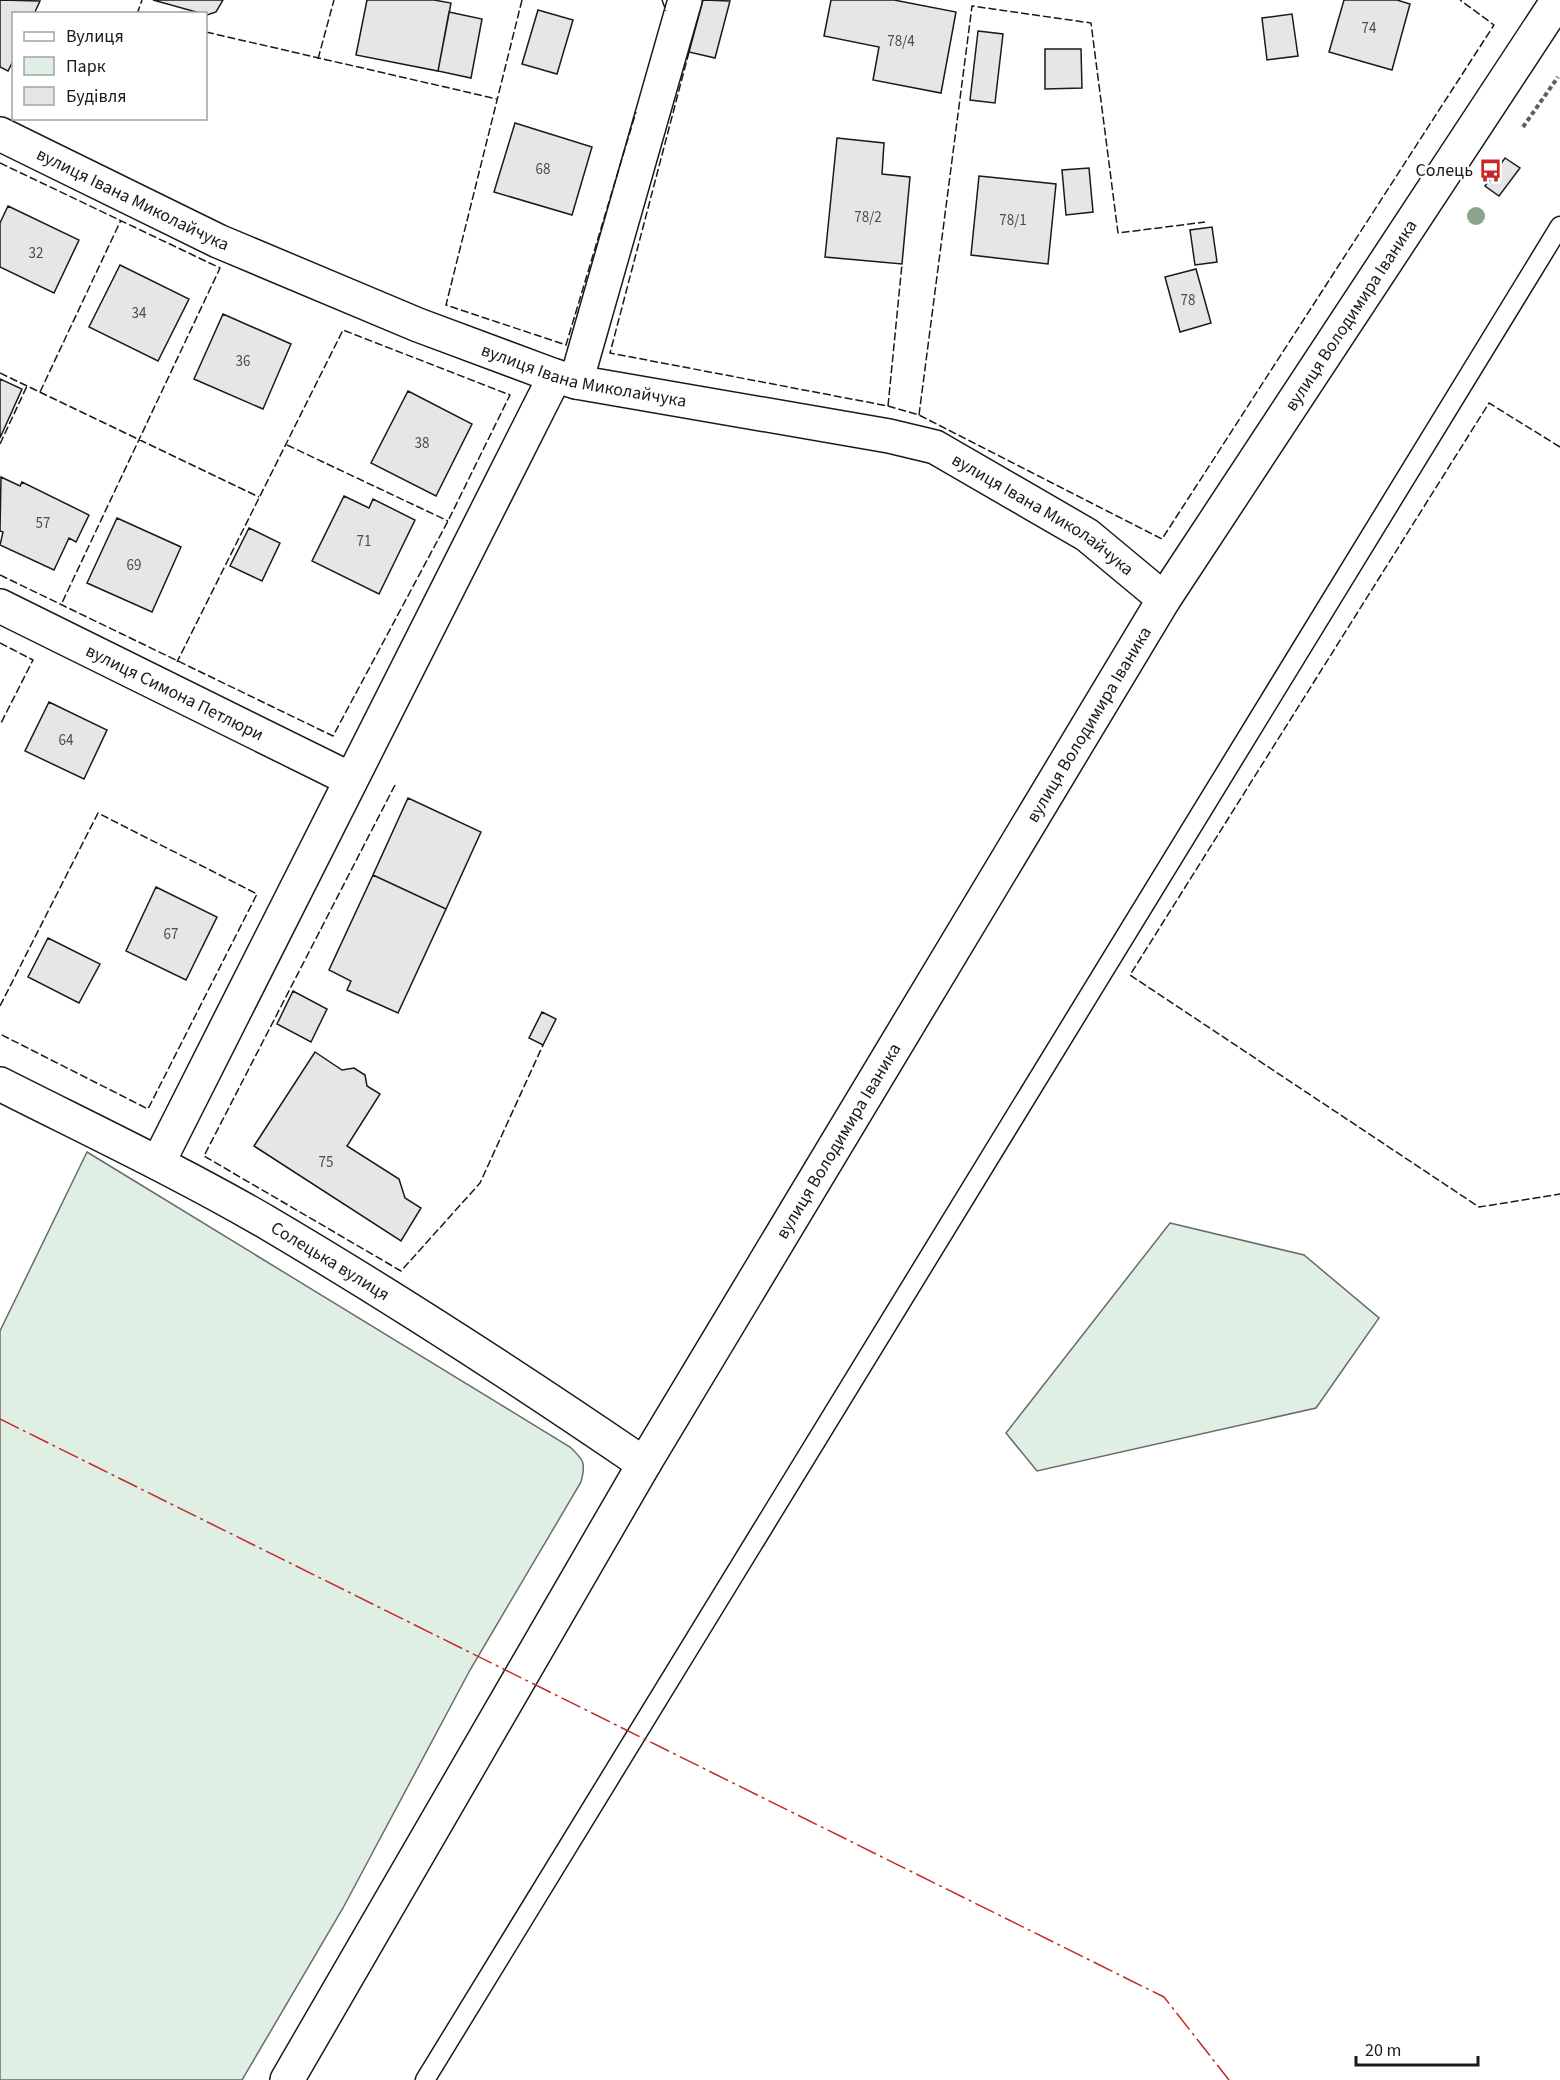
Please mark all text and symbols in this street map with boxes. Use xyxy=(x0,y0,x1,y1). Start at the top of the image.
legend xyxy=(12,12,207,120)
house number: 74 xyxy=(1362,18,1377,39)
text: Вулиця xyxy=(66,24,124,49)
house number: 78/4 xyxy=(887,31,915,52)
text: Парк xyxy=(66,54,106,79)
text: Будівля xyxy=(66,84,126,109)
street label: вулиця Івана Миколайчука xyxy=(32,141,233,257)
bus stop icon: Солець xyxy=(1478,157,1504,183)
place label: Солець xyxy=(1416,158,1473,183)
house number: 68 xyxy=(536,159,550,180)
house number: 78/2 xyxy=(854,207,882,228)
house number: 78/1 xyxy=(999,210,1027,231)
street label: вулиця Володимира Іваника xyxy=(1279,214,1423,416)
house number: 32 xyxy=(29,243,43,264)
house number: 78 xyxy=(1181,290,1195,311)
house number: 34 xyxy=(132,303,147,324)
street label: вулиця Івана Миколайчука xyxy=(478,337,689,413)
house number: 36 xyxy=(236,351,250,372)
house number: 38 xyxy=(415,433,429,454)
street label: вулиця Івана Миколайчука xyxy=(947,447,1139,581)
house number: 57 xyxy=(36,513,50,534)
house number: 71 xyxy=(357,531,371,552)
house number: 69 xyxy=(127,555,141,576)
street label: вулиця Володимира Іваника xyxy=(1020,622,1157,827)
street label: вулиця Симона Петлюри xyxy=(82,638,268,747)
house number: 64 xyxy=(59,730,74,751)
house number: 67 xyxy=(164,924,178,945)
street label: вулиця Володимира Іваника xyxy=(770,1038,907,1244)
house number: 75 xyxy=(319,1152,333,1173)
street label: Солецька вулиця xyxy=(266,1215,395,1307)
scale bar xyxy=(1356,2029,1478,2067)
text: 20 m xyxy=(1365,2038,1401,2063)

